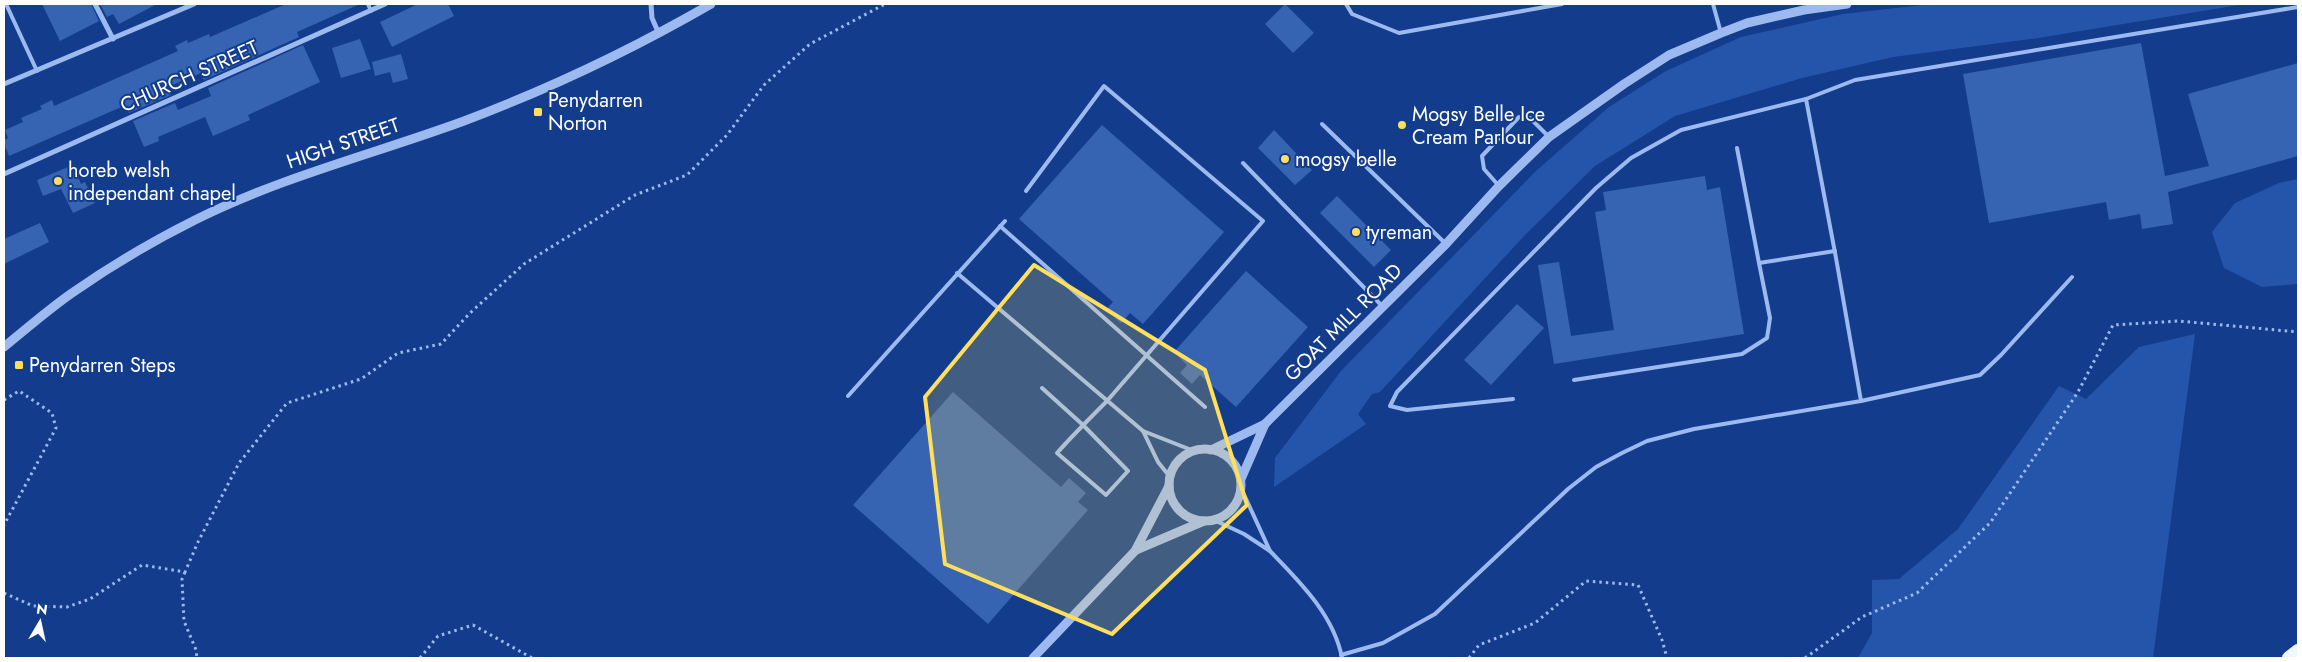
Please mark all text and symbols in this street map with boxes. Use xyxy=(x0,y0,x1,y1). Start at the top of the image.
street label: CHURCH STREET xyxy=(115,33,264,120)
place label: Penydarren Norton xyxy=(548,86,643,138)
place label: Mogsy Belle Ice Cream Parlour xyxy=(1412,100,1545,152)
marker: Penydarren Norton xyxy=(532,106,544,118)
street label: HIGH STREET xyxy=(283,110,404,176)
marker: Mogsy Belle Ice Cream Parlour xyxy=(1396,119,1408,131)
place label: mogsy belle xyxy=(1295,145,1397,174)
marker: mogsy belle xyxy=(1279,153,1291,165)
place label: horeb welsh independant chapel xyxy=(68,156,236,208)
marker: horeb welsh independant chapel xyxy=(52,175,64,187)
place label: tyreman xyxy=(1366,218,1432,247)
marker: tyreman xyxy=(1350,226,1362,238)
street label: GOAT MILL ROAD xyxy=(1278,257,1409,388)
place label: Penydarren Steps xyxy=(29,351,176,380)
marker: Penydarren Steps xyxy=(13,359,25,371)
north arrow xyxy=(15,597,65,647)
text: N xyxy=(35,598,49,620)

